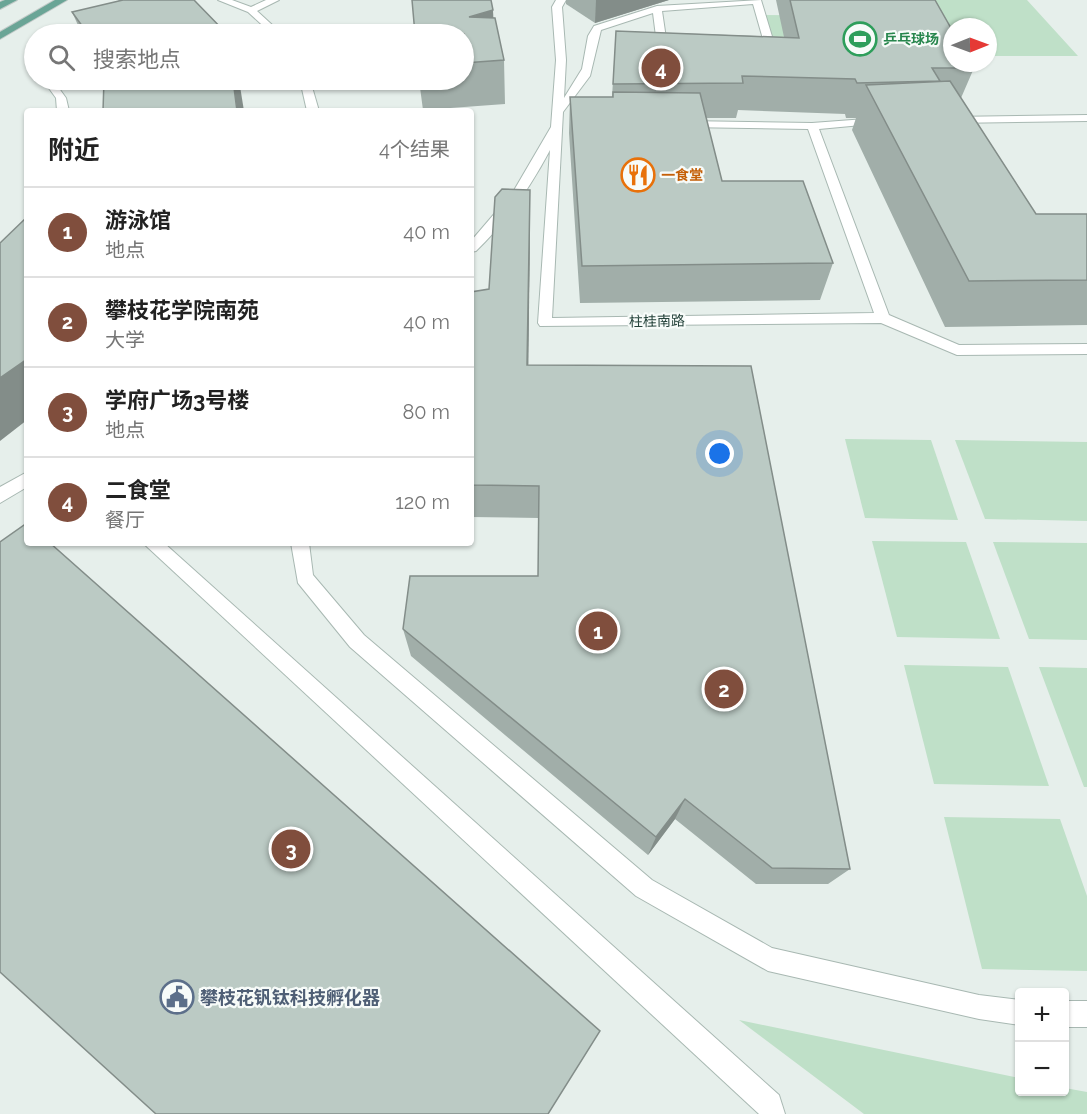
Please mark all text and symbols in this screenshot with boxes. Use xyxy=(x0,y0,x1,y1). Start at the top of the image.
north arrow xyxy=(943,18,997,72)
sports icon: 乒乓球场 xyxy=(842,21,878,57)
search box xyxy=(24,24,474,90)
place label: 乒乓球场 xyxy=(883,31,939,47)
icon: search xyxy=(45,41,78,74)
text: 搜索地点 xyxy=(93,46,181,72)
pin: 4 xyxy=(642,46,680,90)
text: 附近 xyxy=(48,135,100,165)
text: 4个结果 xyxy=(379,137,450,161)
restaurant icon: 一食堂 xyxy=(620,157,656,193)
place label: 一食堂 xyxy=(661,167,703,183)
text: 游泳馆 xyxy=(105,207,171,233)
text: 1 xyxy=(63,220,72,244)
text: 40 m xyxy=(403,220,450,244)
text: 地点 xyxy=(105,238,145,262)
text: 攀枝花学院南苑 xyxy=(105,297,259,323)
text: 2 xyxy=(62,310,73,334)
text: 40 m xyxy=(403,310,450,334)
street label: 柱桂南路 xyxy=(629,313,685,329)
text: 大学 xyxy=(105,328,145,352)
text: 学府广场3号楼 xyxy=(105,387,249,413)
text: 3 xyxy=(62,400,73,424)
text: 80 m xyxy=(402,400,450,424)
text: 地点 xyxy=(105,418,145,442)
your location xyxy=(705,439,734,468)
text: 二食堂 xyxy=(105,477,171,503)
text: 4 xyxy=(62,490,73,514)
text: 120 m xyxy=(395,490,450,514)
text: 餐厅 xyxy=(105,508,145,532)
pin: 1 xyxy=(578,608,618,654)
pin: 2 xyxy=(704,666,744,712)
pin: 3 xyxy=(272,826,310,872)
public building icon: 攀枝花钒钛科技孵化器 xyxy=(159,979,195,1015)
place label: 攀枝花钒钛科技孵化器 xyxy=(200,987,380,1008)
map controls xyxy=(1015,988,1069,1096)
button: + xyxy=(1015,988,1069,1042)
button: − xyxy=(1015,1042,1069,1096)

